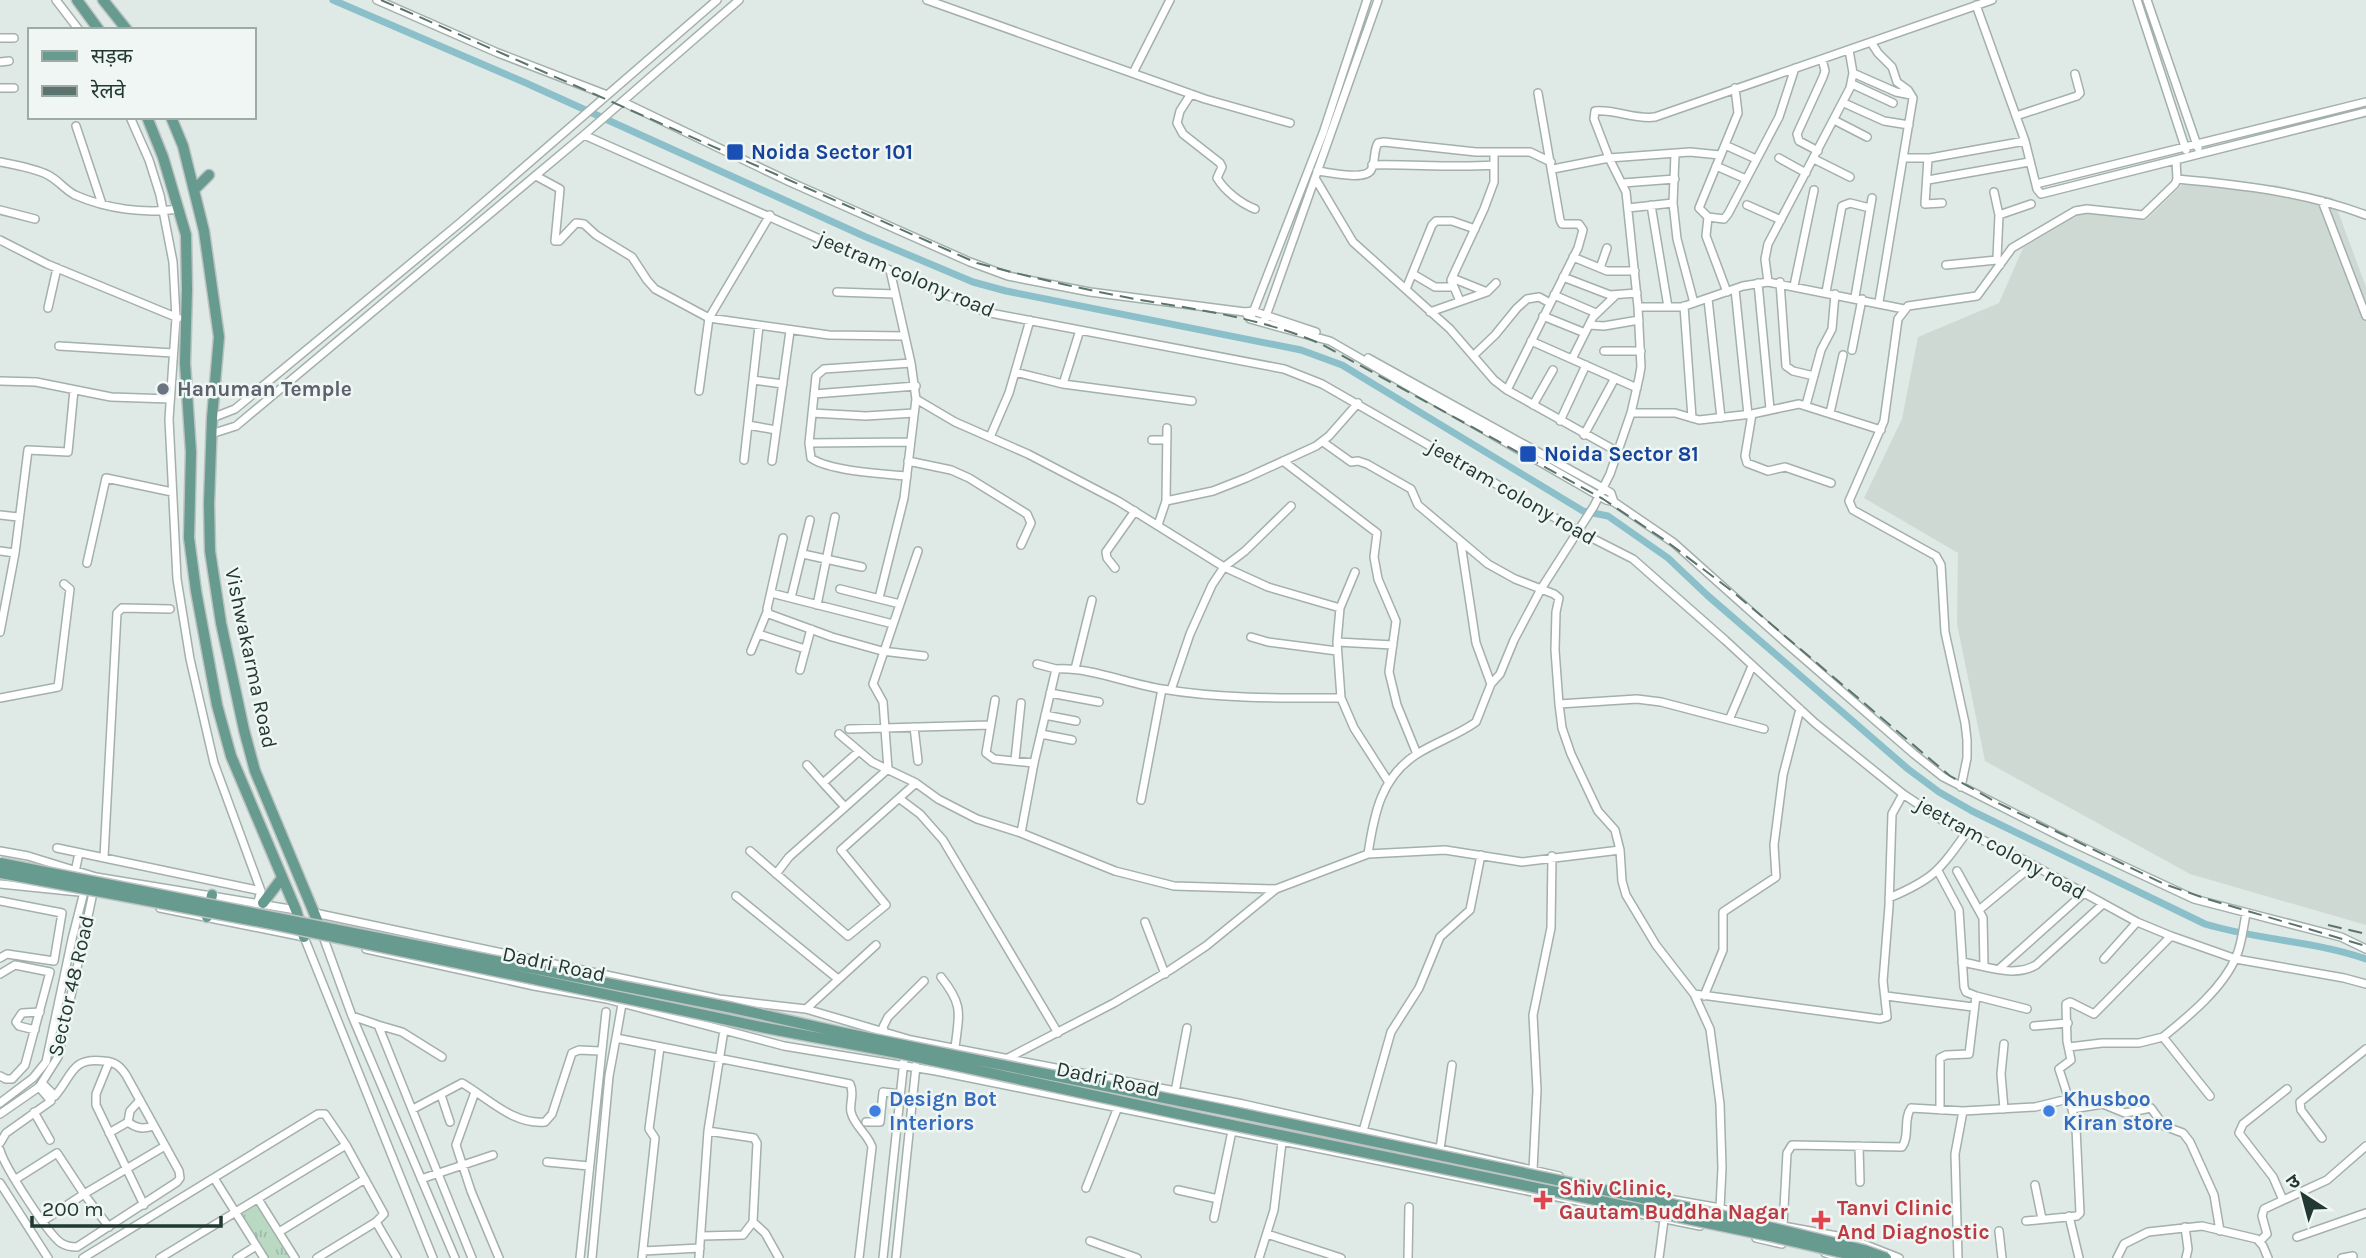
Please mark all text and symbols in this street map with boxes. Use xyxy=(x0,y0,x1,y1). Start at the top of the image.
legend xyxy=(28,28,256,119)
text: सड़क xyxy=(91,44,133,68)
text: रेलवे xyxy=(90,79,126,103)
place label: Noida Sector 101 xyxy=(751,140,913,164)
marker: Noida Sector 101 xyxy=(725,142,745,162)
street label: jeetram colony road xyxy=(812,225,998,322)
place label: Hanuman Temple xyxy=(177,377,352,401)
marker: Hanuman Temple xyxy=(155,381,171,397)
street label: jeetram colony road xyxy=(1422,433,1600,550)
place label: Noida Sector 81 xyxy=(1544,442,1699,466)
marker: Noida Sector 81 xyxy=(1518,444,1538,464)
street label: Vishwakarma Road xyxy=(220,565,282,751)
street label: jeetram colony road xyxy=(1910,790,2090,905)
street label: Sector 48 Road xyxy=(43,913,99,1059)
street label: Dadri Road xyxy=(500,941,608,987)
street label: Dadri Road xyxy=(1054,1056,1162,1102)
place label: Design Bot Interiors xyxy=(889,1087,997,1135)
place label: Khusboo Kiran store xyxy=(2063,1087,2173,1135)
marker: Design Bot Interiors xyxy=(867,1103,883,1119)
marker: Khusboo Kiran store xyxy=(2041,1103,2057,1119)
north arrow xyxy=(2268,1160,2338,1230)
text: उ xyxy=(2283,1169,2305,1194)
place label: Shiv Clinic, Gautam Buddha Nagar xyxy=(1559,1176,1789,1224)
scale bar xyxy=(32,1184,220,1228)
marker: Shiv Clinic, Gautam Buddha Nagar xyxy=(1533,1190,1553,1210)
place label: Tanvi Clinic And Diagnostic xyxy=(1837,1196,1990,1244)
text: 200 m xyxy=(42,1197,104,1221)
marker: Tanvi Clinic And Diagnostic xyxy=(1811,1210,1831,1230)

